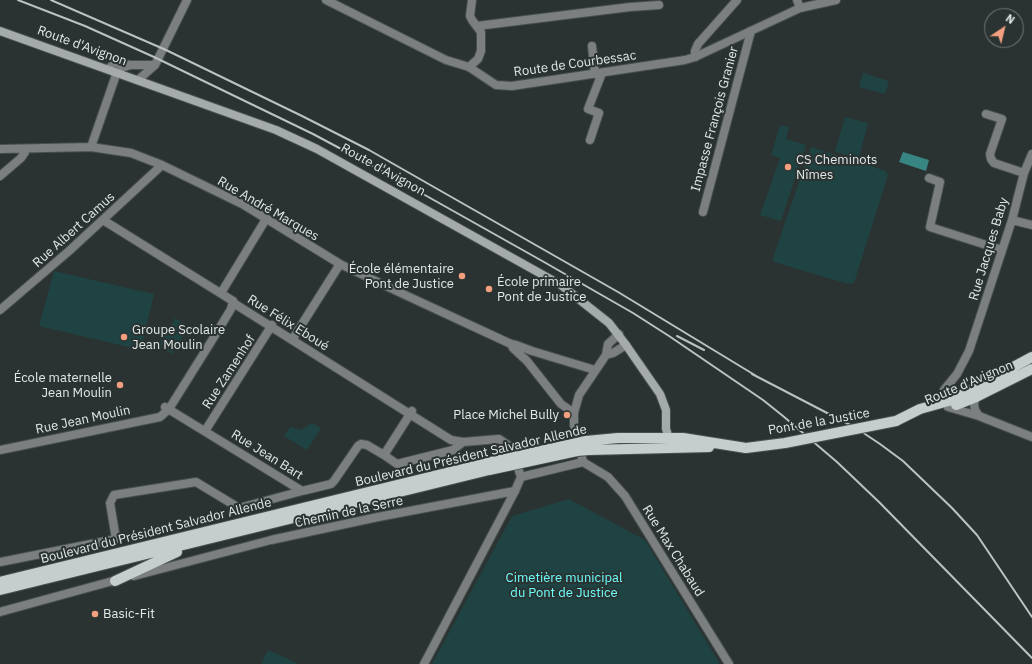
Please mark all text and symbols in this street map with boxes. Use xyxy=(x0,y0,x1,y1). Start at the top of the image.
north arrow xyxy=(984,8,1024,48)
text: N xyxy=(1003,11,1018,27)
street label: Route d'Avignon xyxy=(35,23,129,69)
street label: Impasse François Granier xyxy=(688,45,742,193)
street label: Route de Courbessac xyxy=(513,48,637,80)
street label: Route d'Avignon xyxy=(338,140,428,200)
place label: CS Cheminots Nîmes xyxy=(796,152,877,183)
marker: CS Cheminots Nîmes xyxy=(783,162,793,172)
street label: Rue André Marques xyxy=(214,174,322,244)
street label: Rue Albert Camus xyxy=(30,189,118,271)
street label: Rue Jacques Baby xyxy=(966,196,1012,302)
place label: École élémentaire Pont de Justice xyxy=(349,261,454,292)
marker: École élémentaire Pont de Justice xyxy=(457,271,467,281)
place label: École primaire Pont de Justice xyxy=(497,274,586,305)
marker: École primaire Pont de Justice xyxy=(484,284,494,294)
street label: Rue Félix Eboué xyxy=(244,292,332,354)
place label: Groupe Scolaire Jean Moulin xyxy=(132,322,225,353)
marker: Groupe Scolaire Jean Moulin xyxy=(119,332,129,342)
street label: Rue Zamenhof xyxy=(199,332,259,412)
street label: Route d'Avignon xyxy=(923,357,1015,409)
place label: École maternelle Jean Moulin xyxy=(14,370,112,401)
marker: École maternelle Jean Moulin xyxy=(115,380,125,390)
street label: Rue Jean Moulin xyxy=(34,402,132,438)
street label: Pont de la Justice xyxy=(767,405,871,439)
place label: Place Michel Bully xyxy=(453,407,559,423)
marker: Place Michel Bully xyxy=(562,410,572,420)
street label: Boulevard du Président Salvador Allende xyxy=(354,422,588,490)
street label: Rue Jean Bart xyxy=(228,427,306,483)
street label: Chemin de la Serre xyxy=(293,493,405,531)
street label: Boulevard du Président Salvador Allende xyxy=(39,495,273,567)
street label: Rue Max Chabaud xyxy=(639,502,707,600)
park label: Cimetière municipal du Pont de Justice xyxy=(506,570,622,601)
place label: Basic-Fit xyxy=(103,606,155,622)
marker: Basic-Fit xyxy=(90,609,100,619)

